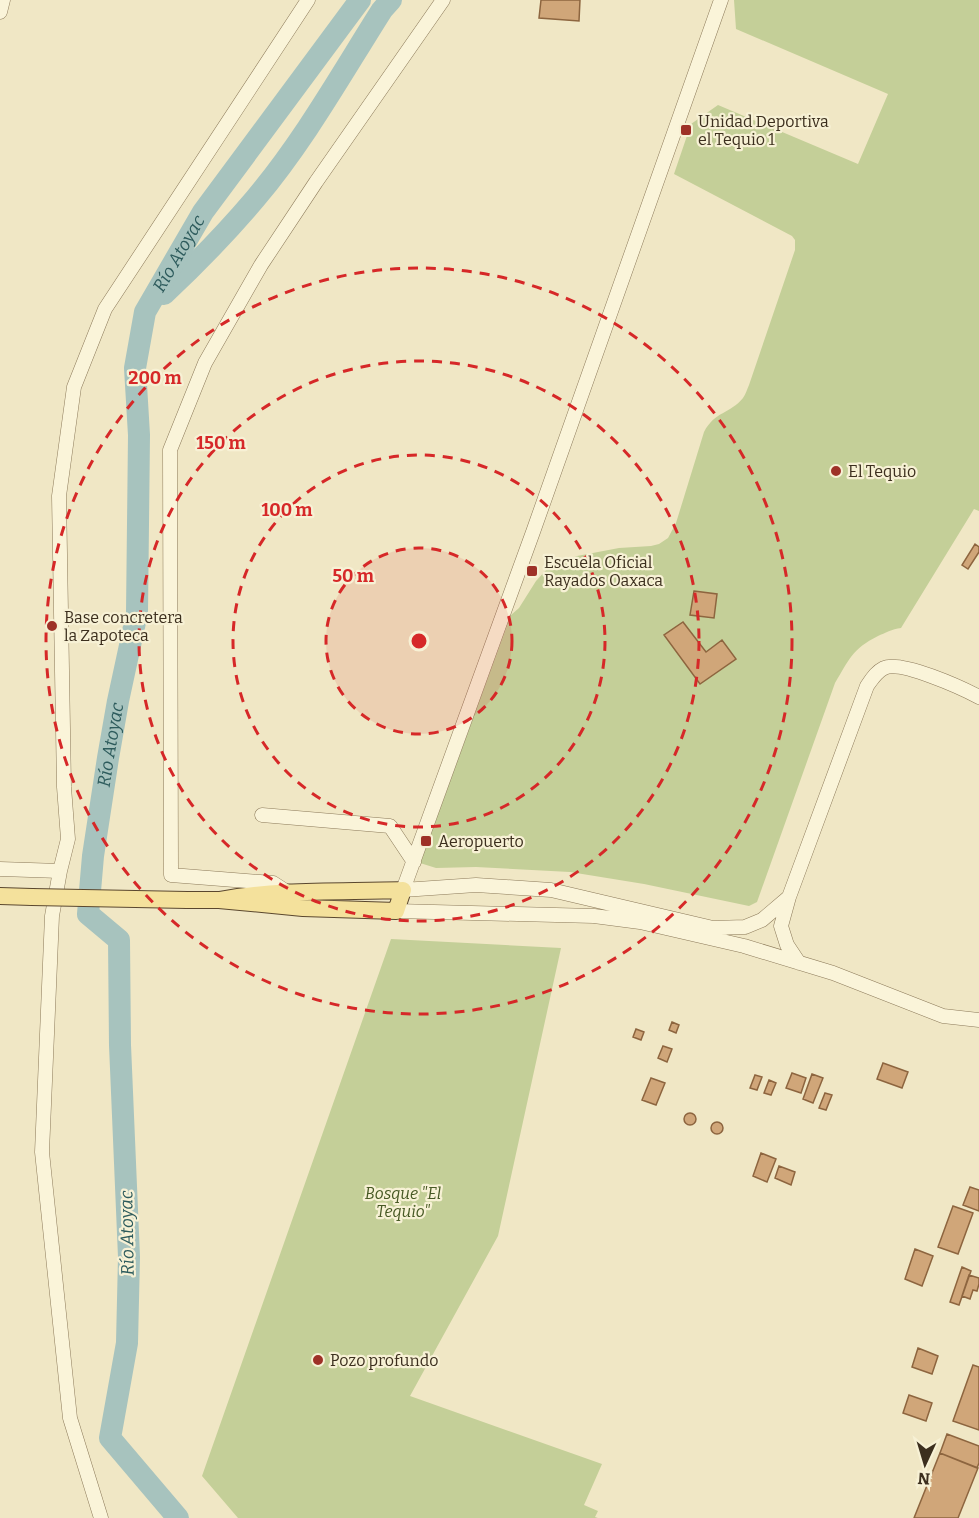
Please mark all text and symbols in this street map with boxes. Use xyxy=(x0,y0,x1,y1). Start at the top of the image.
place label: Unidad Deportiva el Tequio 1 xyxy=(698,112,829,149)
marker: Unidad Deportiva el Tequio 1 xyxy=(679,123,693,137)
water label: Río Atoyac xyxy=(148,211,210,296)
text: 200 m xyxy=(128,367,182,389)
text: 150 m xyxy=(196,432,246,454)
place label: El Tequio xyxy=(848,462,916,481)
marker: El Tequio xyxy=(829,464,843,478)
text: 100 m xyxy=(261,499,313,521)
place label: Escuela Oficial Rayados Oaxaca xyxy=(544,553,663,590)
marker: Escuela Oficial Rayados Oaxaca xyxy=(525,564,539,578)
text: 50 m xyxy=(332,565,374,587)
place label: Base concretera la Zapoteca xyxy=(64,608,183,645)
marker: Base concretera la Zapoteca xyxy=(45,619,59,633)
centre of rings xyxy=(409,631,429,651)
water label: Río Atoyac xyxy=(93,701,129,788)
place label: Aeropuerto xyxy=(438,832,524,851)
marker: Aeropuerto xyxy=(419,834,433,848)
park label: Bosque "El Tequio" xyxy=(365,1184,441,1221)
water label: Río Atoyac xyxy=(115,1190,139,1276)
place label: Pozo profundo xyxy=(330,1351,438,1370)
marker: Pozo profundo xyxy=(311,1353,325,1367)
north arrow xyxy=(895,1434,955,1494)
text: N xyxy=(917,1469,931,1488)

